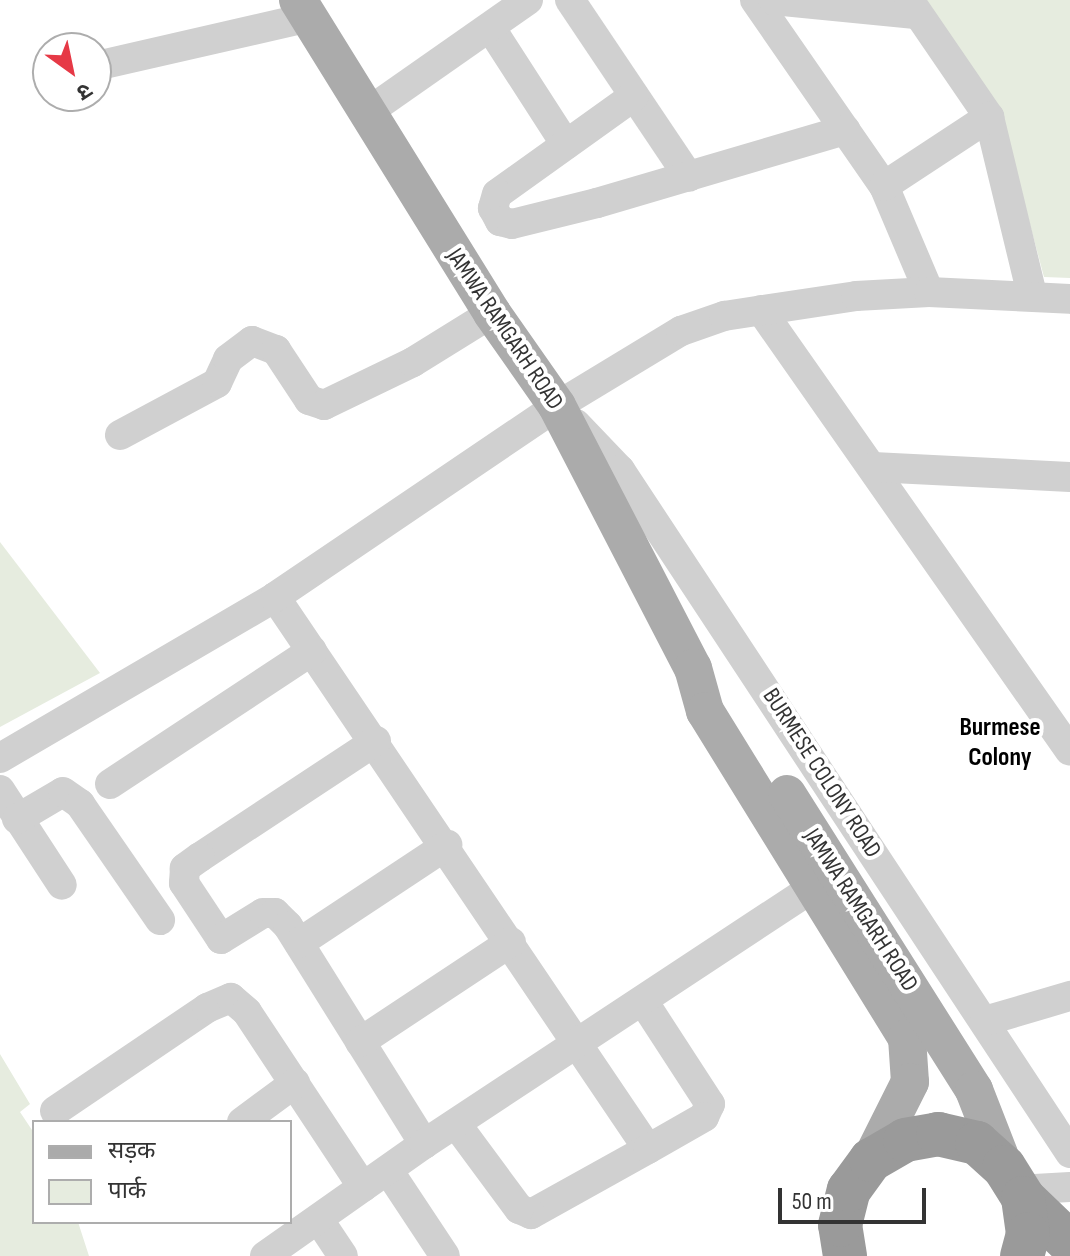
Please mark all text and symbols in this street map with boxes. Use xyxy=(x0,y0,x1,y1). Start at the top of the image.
north arrow xyxy=(32,32,112,112)
text: उ xyxy=(72,76,97,106)
street label: JAMWA RAMGARH ROAD xyxy=(440,243,570,415)
street label: BURMESE COLONY ROAD xyxy=(757,683,887,863)
district label: Burmese Colony xyxy=(959,712,1041,774)
street label: JAMWA RAMGARH ROAD xyxy=(798,823,924,997)
legend xyxy=(32,1120,292,1224)
text: सड़क xyxy=(108,1136,156,1165)
scale bar xyxy=(782,1172,930,1222)
text: पार्क xyxy=(108,1176,146,1205)
text: 50 m xyxy=(792,1187,832,1216)

